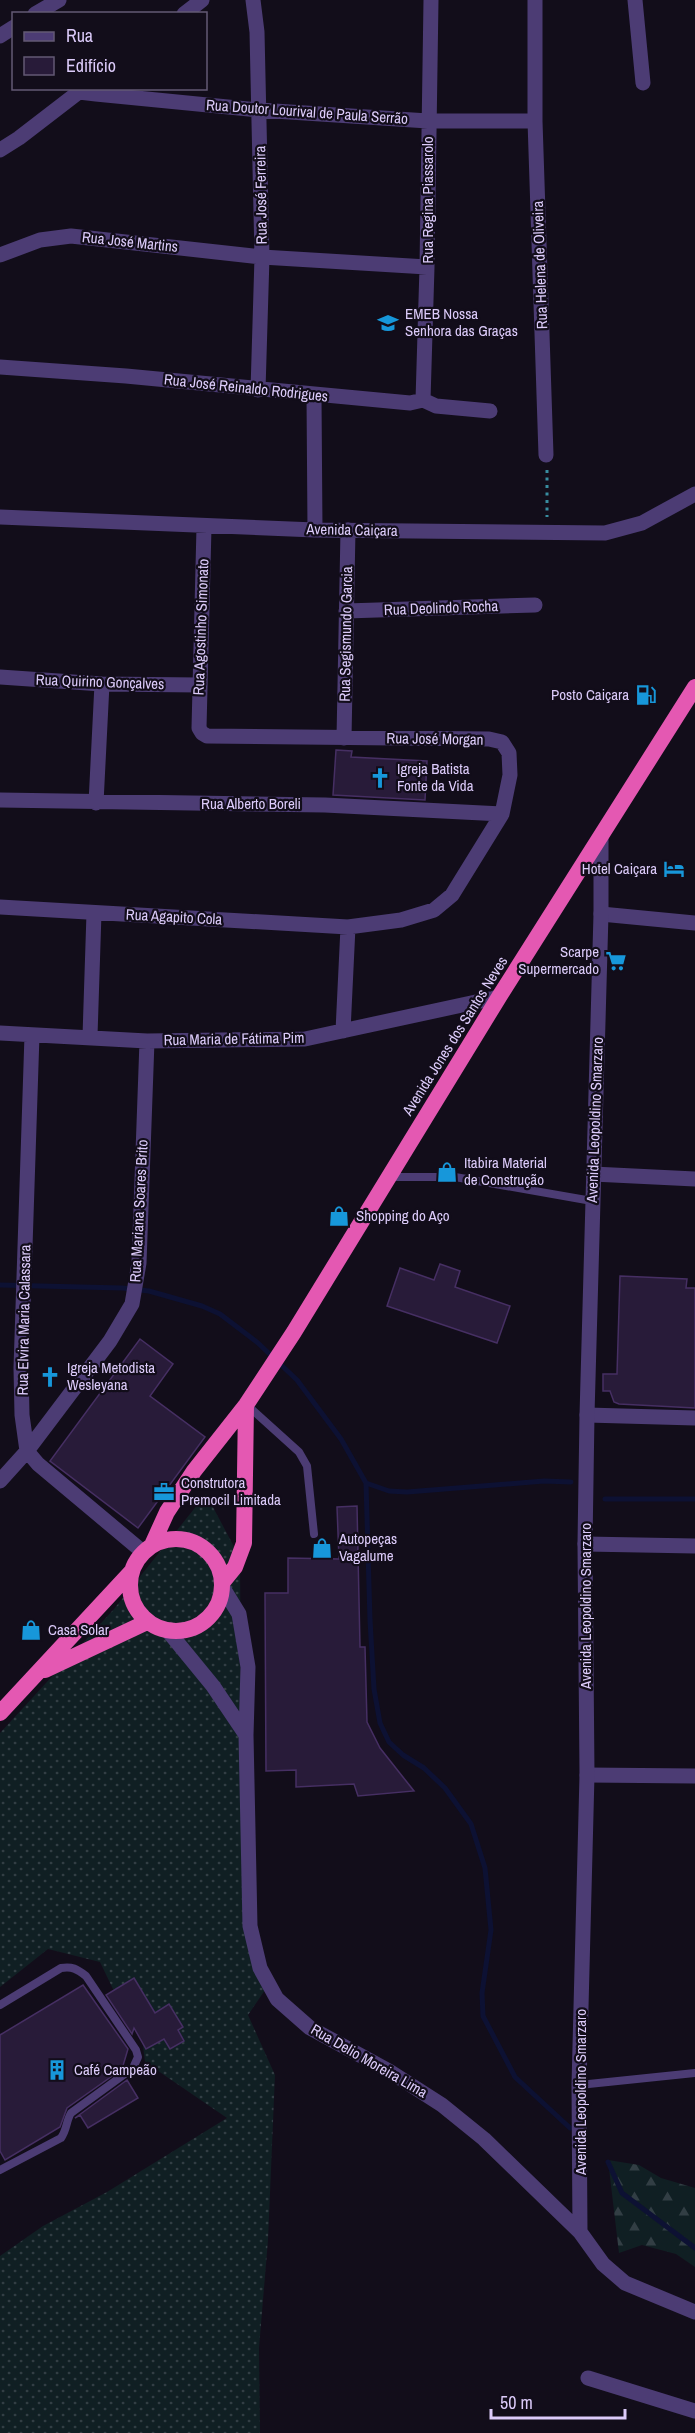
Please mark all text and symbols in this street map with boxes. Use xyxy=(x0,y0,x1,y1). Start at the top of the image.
legend xyxy=(12,12,207,90)
text: Rua xyxy=(66,23,93,48)
text: Edifício xyxy=(66,53,116,78)
street label: Rua Doutor Lourival de Paula Serrão xyxy=(205,94,409,129)
street label: Rua Regina Piassarolo xyxy=(417,136,438,264)
street label: Rua José Ferreira xyxy=(249,145,272,244)
street label: Rua Helena de Oliveira xyxy=(527,200,552,330)
street label: Rua José Martins xyxy=(81,226,179,257)
place label: EMEB Nossa Senhora das Graças xyxy=(405,303,518,341)
school or university icon: EMEB Nossa Senhora das Graças xyxy=(376,311,400,335)
street label: Rua José Reinaldo Rodrigues xyxy=(163,368,329,407)
street label: Avenida Caiçara xyxy=(305,518,398,541)
street label: Rua Agostinho Simonato xyxy=(188,558,213,696)
street label: Rua Segismundo Garcia xyxy=(334,566,357,702)
street label: Rua Deolindo Rocha xyxy=(384,595,499,620)
street label: Rua Quirino Gonçalves xyxy=(35,669,165,694)
fuel station icon: Posto Caiçara xyxy=(634,683,658,707)
place label: Posto Caiçara xyxy=(551,684,629,705)
street label: Rua José Morgan xyxy=(386,727,484,750)
place label: Igreja Batista Fonte da Vida xyxy=(397,758,474,796)
church icon: Igreja Batista Fonte da Vida xyxy=(368,766,392,790)
street label: Rua Alberto Boreli xyxy=(201,793,301,814)
hotel icon: Hotel Caiçara xyxy=(662,857,686,881)
place label: Hotel Caiçara xyxy=(582,858,657,879)
street label: Rua Agapito Cola xyxy=(125,903,223,930)
place label: Scarpe Supermercado xyxy=(518,941,599,979)
supermarket icon: Scarpe Supermercado xyxy=(604,949,628,973)
street label: Avenida Jones dos Santos Neves xyxy=(396,952,512,1120)
street label: Rua Maria de Fátima Pim xyxy=(163,1027,305,1050)
street label: Avenida Leopoldino Smarzaro xyxy=(581,1037,608,1204)
street label: Rua Mariana Soares Brito xyxy=(124,1139,153,1283)
place label: Itabira Material de Construção xyxy=(464,1152,547,1190)
shop icon: Itabira Material de Construção xyxy=(435,1160,459,1184)
shop icon: Shopping do Aço xyxy=(327,1204,351,1228)
place label: Shopping do Aço xyxy=(356,1205,450,1226)
street label: Rua Elvira Maria Calassara xyxy=(12,1244,35,1396)
place label: Igreja Metodista Wesleyana xyxy=(67,1357,155,1395)
church icon: Igreja Metodista Wesleyana xyxy=(38,1365,62,1389)
place label: Construtora Premocil Limitada xyxy=(181,1472,281,1510)
office icon: Construtora Premocil Limitada xyxy=(152,1480,176,1504)
street label: Avenida Leopoldino Smarzaro xyxy=(575,1523,596,1690)
place label: Autopeças Vagalume xyxy=(338,1528,397,1566)
shop icon: Autopeças Vagalume xyxy=(310,1536,334,1560)
shop icon: Casa Solar xyxy=(19,1618,43,1642)
place label: Casa Solar xyxy=(48,1619,109,1640)
street label: Avenida Leopoldino Smarzaro xyxy=(570,2009,591,2176)
street label: Rua Delio Moreira Lima xyxy=(307,2019,431,2103)
building icon: Café Campeão xyxy=(45,2058,69,2082)
place label: Café Campeão xyxy=(74,2059,157,2080)
scale bar xyxy=(491,2382,624,2420)
text: 50 m xyxy=(500,2390,533,2415)

